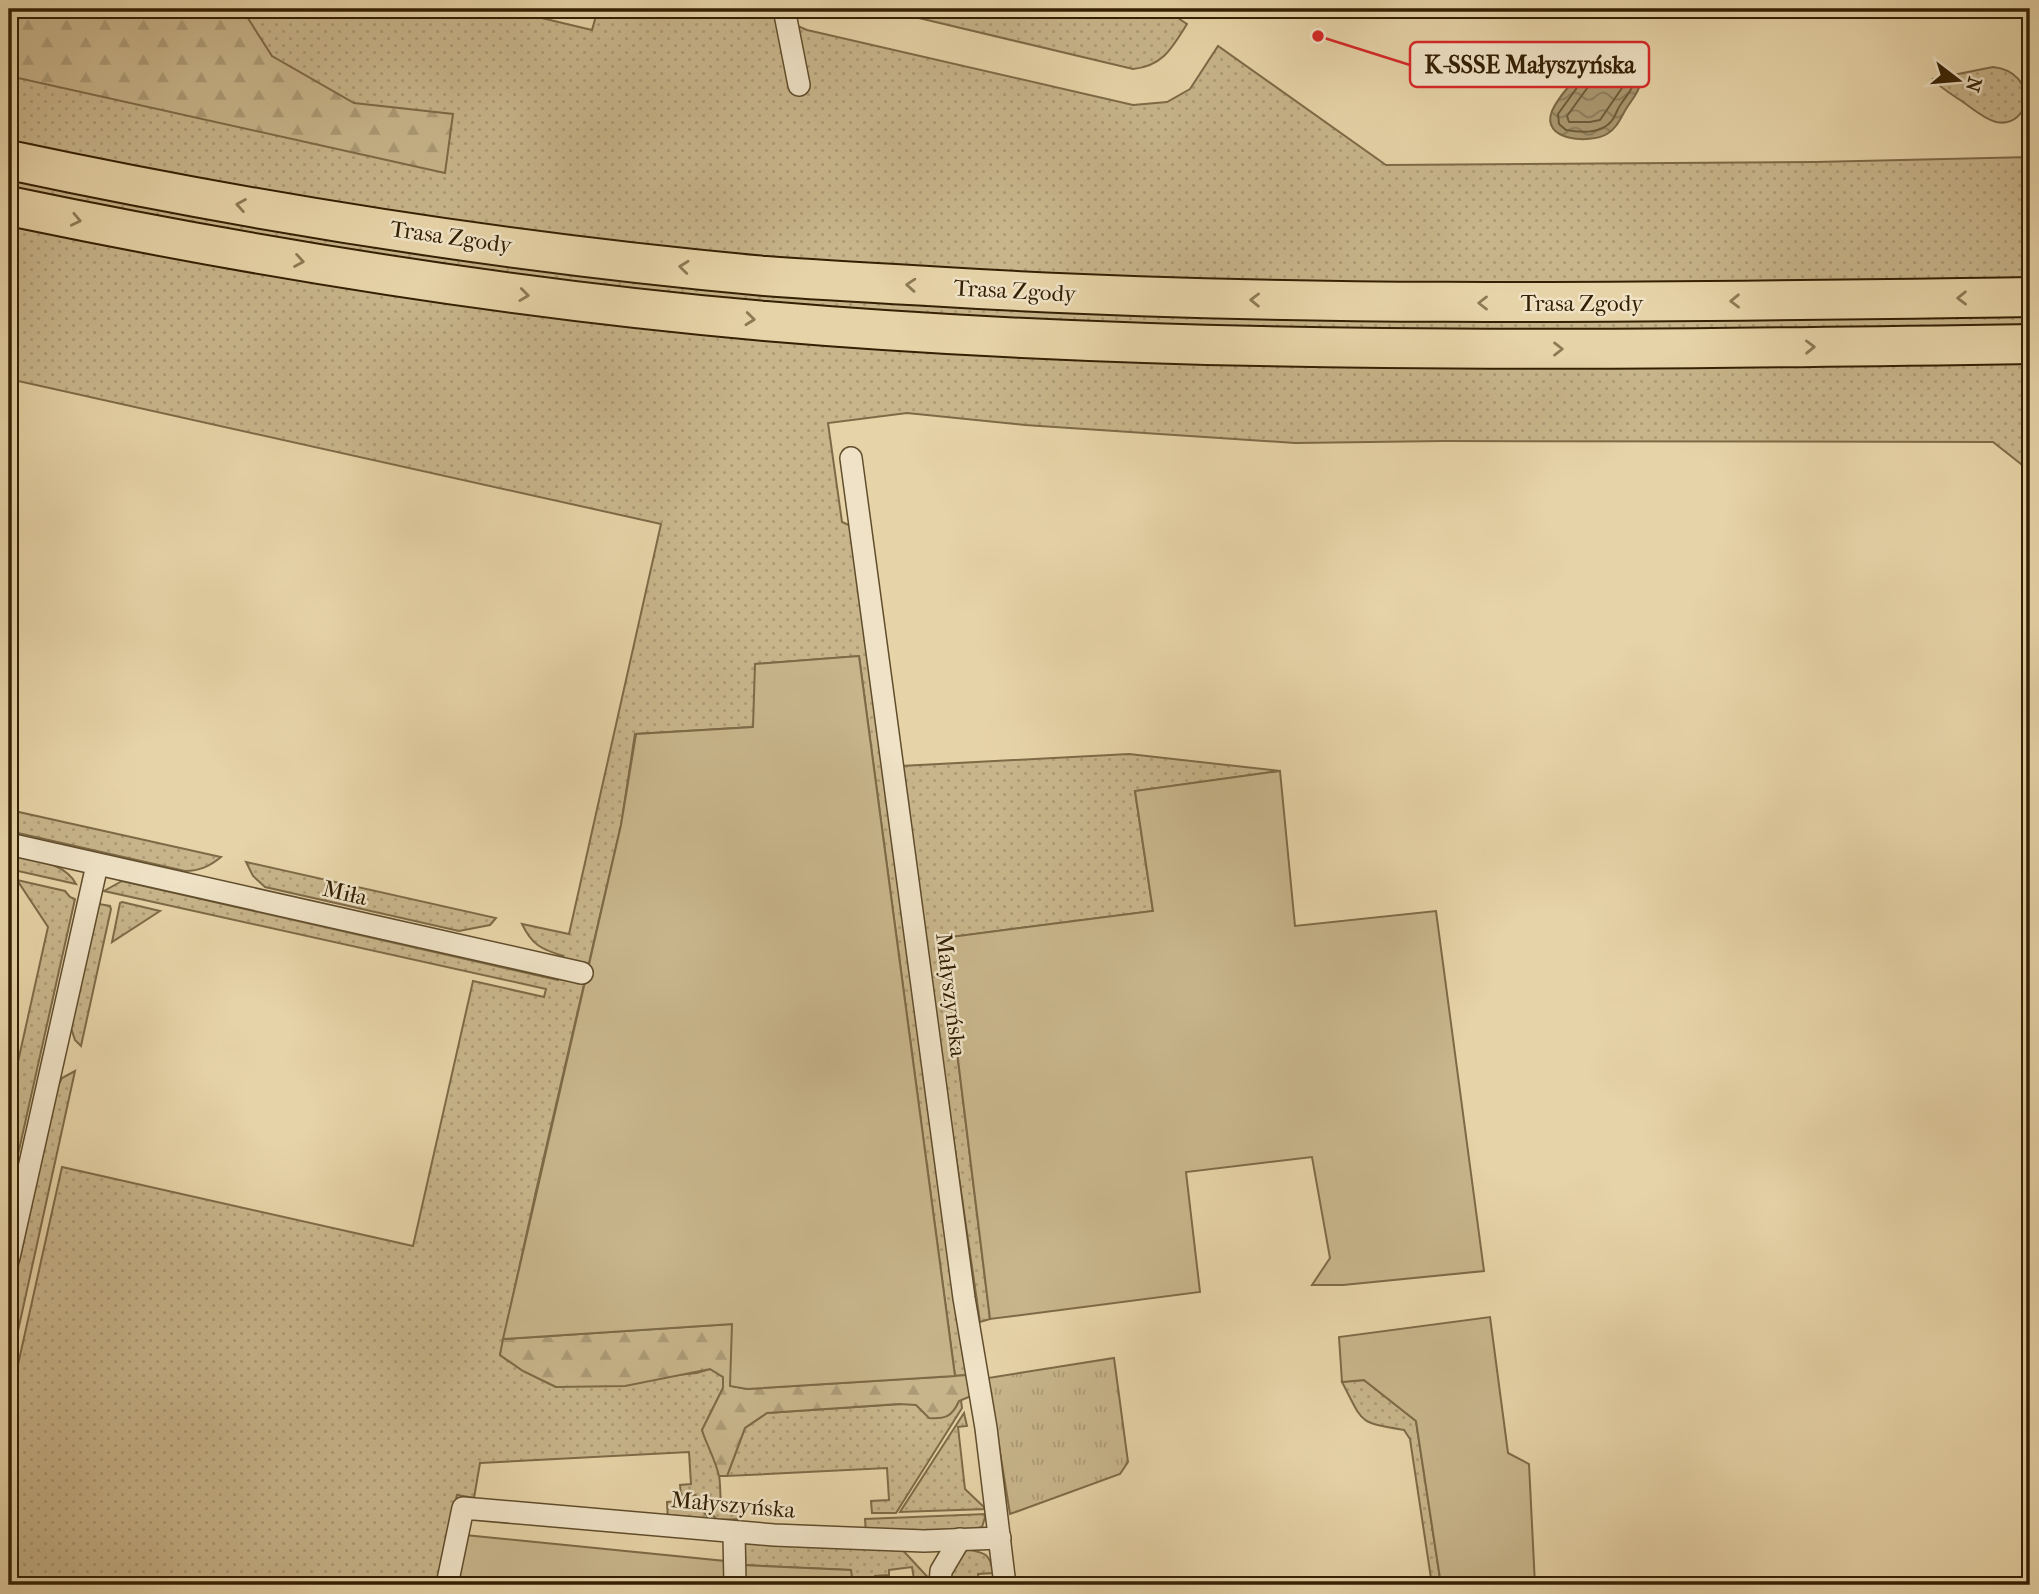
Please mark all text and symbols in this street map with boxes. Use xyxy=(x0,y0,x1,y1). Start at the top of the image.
callout: K-SSSE Małyszyńska xyxy=(1410,42,1649,87)
north arrow xyxy=(1924,46,1994,116)
text: K-SSSE Małyszyńska xyxy=(1425,51,1636,79)
text: N xyxy=(1961,74,1986,95)
one-way arrow xyxy=(235,198,247,213)
one-way arrow xyxy=(70,211,82,226)
street label: Trasa Zgody xyxy=(389,215,514,259)
one-way arrow xyxy=(293,253,305,268)
one-way arrow xyxy=(678,260,690,275)
street label: Trasa Zgody xyxy=(953,274,1078,308)
one-way arrow xyxy=(905,278,916,293)
one-way arrow xyxy=(518,287,530,302)
street label: Trasa Zgody xyxy=(1521,290,1644,317)
one-way arrow xyxy=(1956,290,1967,306)
one-way arrow xyxy=(1249,293,1260,308)
one-way arrow xyxy=(1729,294,1740,309)
one-way arrow xyxy=(1477,295,1487,311)
one-way arrow xyxy=(745,311,756,326)
one-way arrow xyxy=(1805,340,1816,355)
one-way arrow xyxy=(1553,341,1564,357)
street label: Miła xyxy=(320,875,370,911)
street label: Małyszyńska xyxy=(930,931,972,1059)
street label: Małyszyńska xyxy=(670,1486,797,1524)

